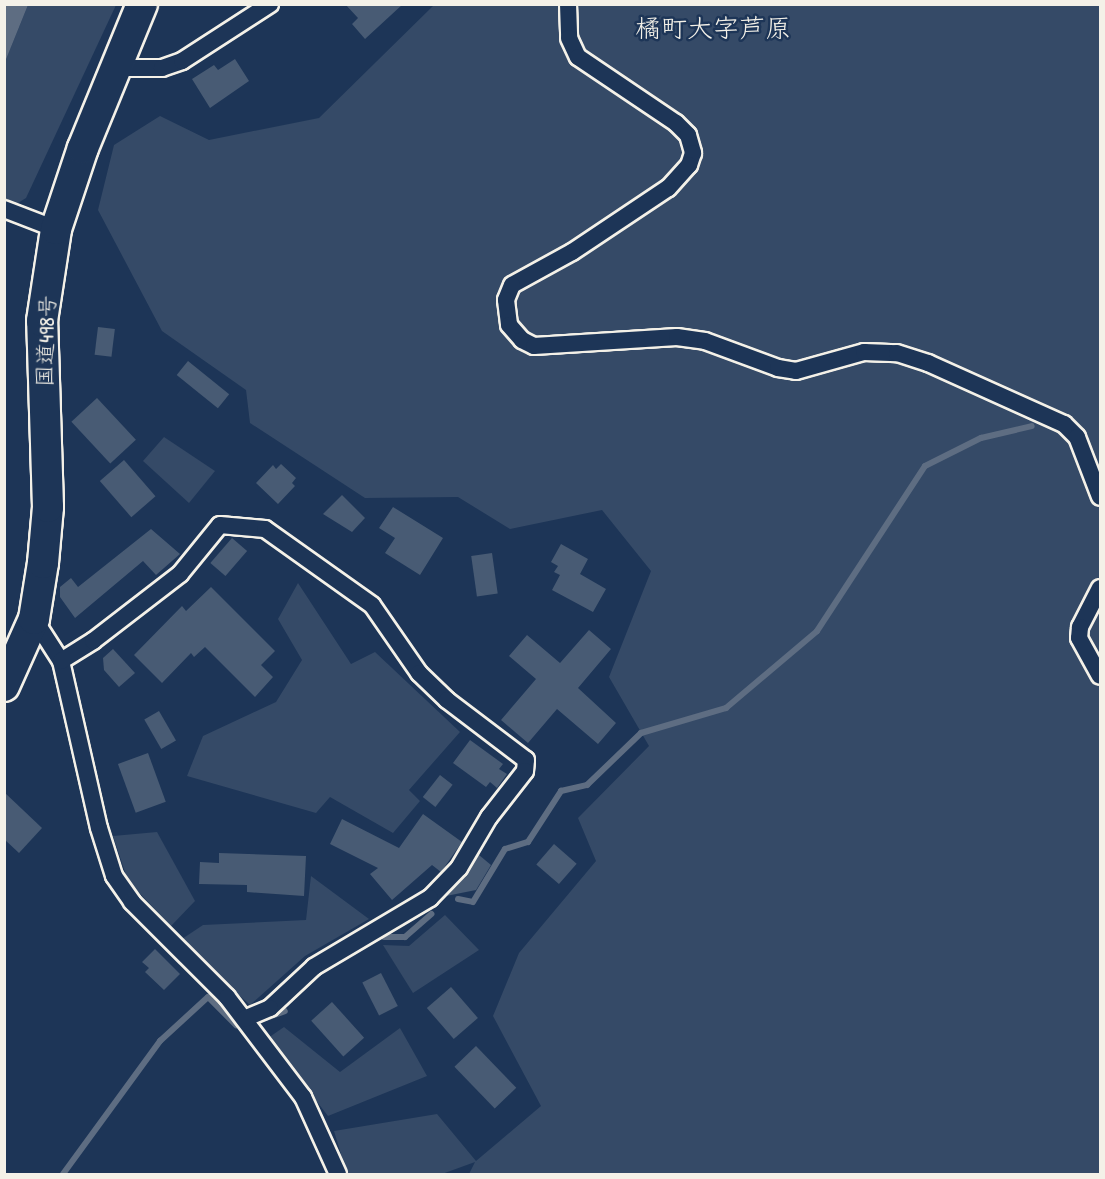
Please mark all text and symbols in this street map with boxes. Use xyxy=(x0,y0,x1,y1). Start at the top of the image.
district label: 橘町大字芦原 xyxy=(635,12,791,44)
street label: 国道498号 xyxy=(31,295,61,387)

